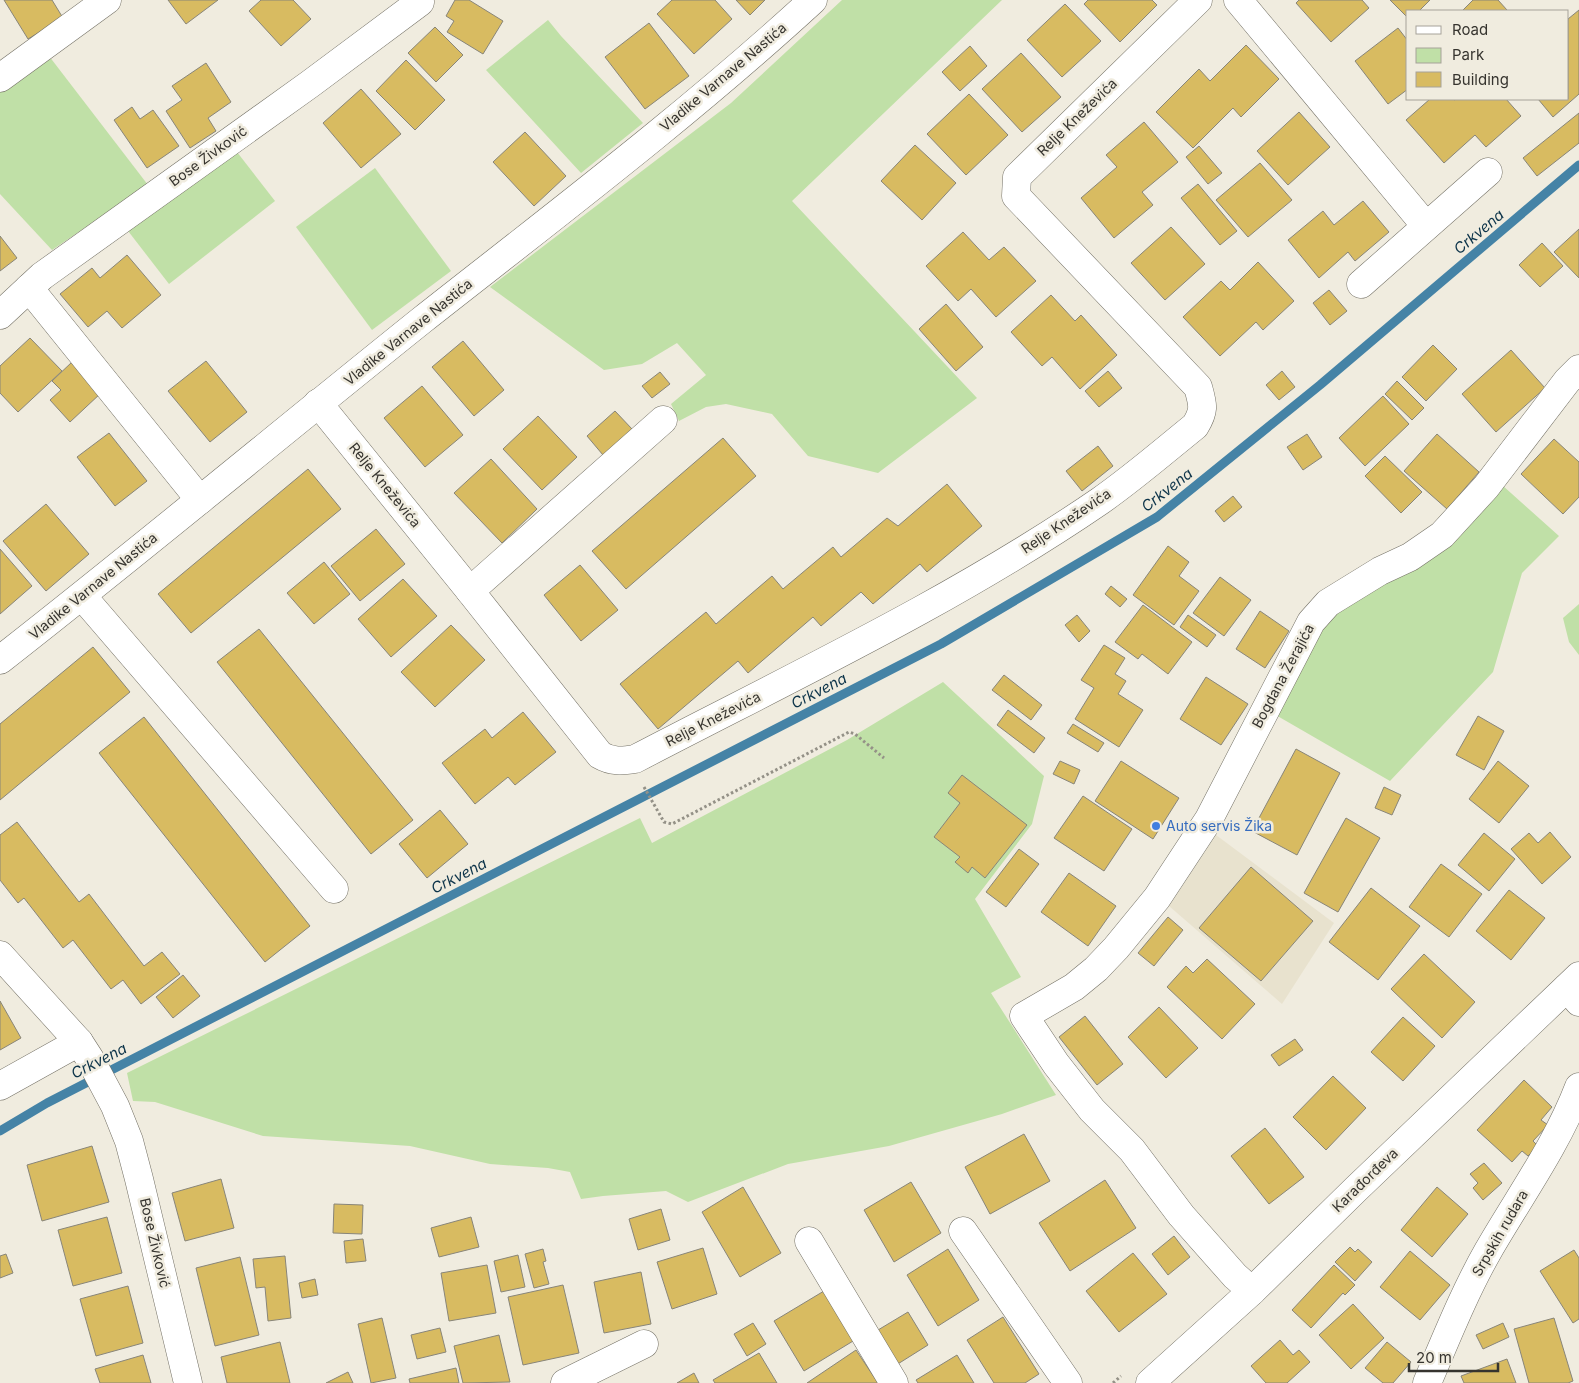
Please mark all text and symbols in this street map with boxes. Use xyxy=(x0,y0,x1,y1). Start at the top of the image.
legend xyxy=(1406,10,1569,100)
street label: Vladike Varnave Nastića xyxy=(656,19,789,135)
text: Road xyxy=(1452,20,1488,39)
text: Park xyxy=(1452,45,1485,64)
text: Building xyxy=(1452,70,1509,89)
street label: Relje Kneževića xyxy=(1033,74,1120,159)
street label: Bose Živković xyxy=(166,122,250,189)
water label: Crkvena xyxy=(1450,205,1508,258)
street label: Vladike Varnave Nastića xyxy=(340,275,475,389)
street label: Relje Kneževića xyxy=(346,439,425,531)
water label: Crkvena xyxy=(1137,464,1196,516)
street label: Relje Kneževića xyxy=(1018,484,1114,557)
street label: Vladike Varnave Nastića xyxy=(25,529,160,643)
street label: Bogdana Žerajića xyxy=(1248,621,1317,731)
water label: Crkvena xyxy=(788,668,850,713)
street label: Relje Kneževića xyxy=(663,687,763,750)
place label: Auto servis Žika xyxy=(1166,817,1272,834)
marker: Auto servis Žika xyxy=(1150,820,1162,832)
water label: Crkvena xyxy=(428,853,490,898)
water label: Crkvena xyxy=(68,1038,130,1083)
street label: Karađorđeva xyxy=(1328,1144,1401,1215)
street label: Srpskih rudara xyxy=(1468,1187,1531,1279)
street label: Bose Živković xyxy=(137,1196,174,1290)
scale bar xyxy=(1409,1340,1498,1372)
text: 20 m xyxy=(1416,1348,1452,1367)

